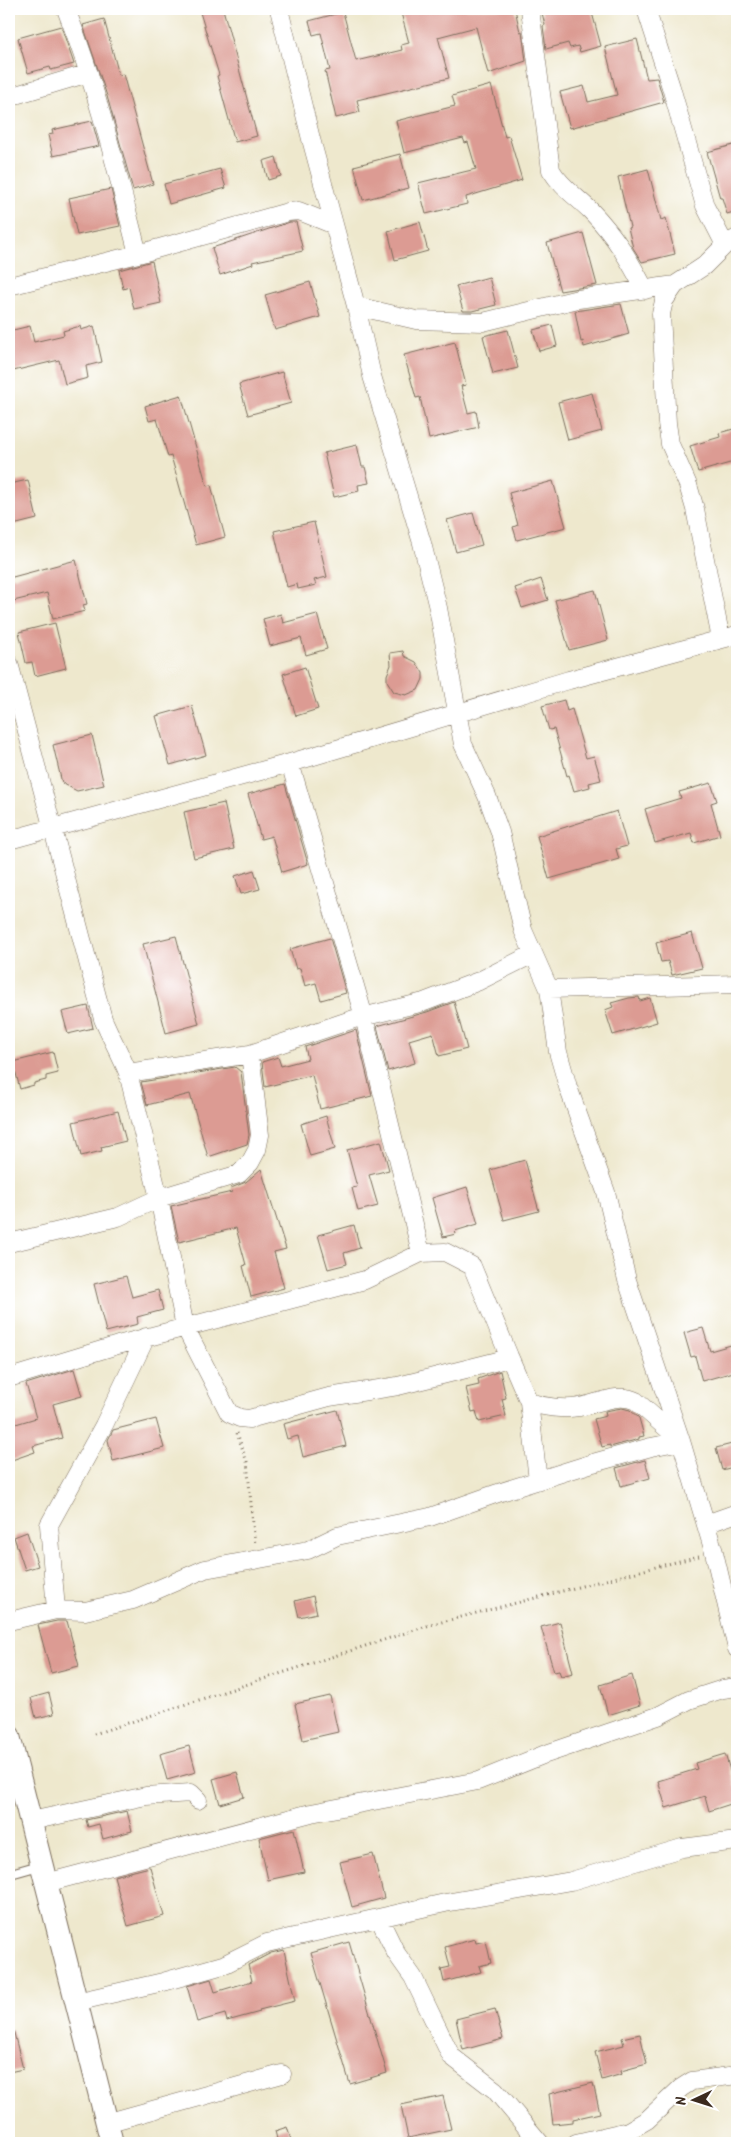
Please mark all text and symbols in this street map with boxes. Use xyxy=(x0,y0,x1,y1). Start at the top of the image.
north arrow xyxy=(668,2074,718,2124)
text: N xyxy=(671,2096,693,2106)

